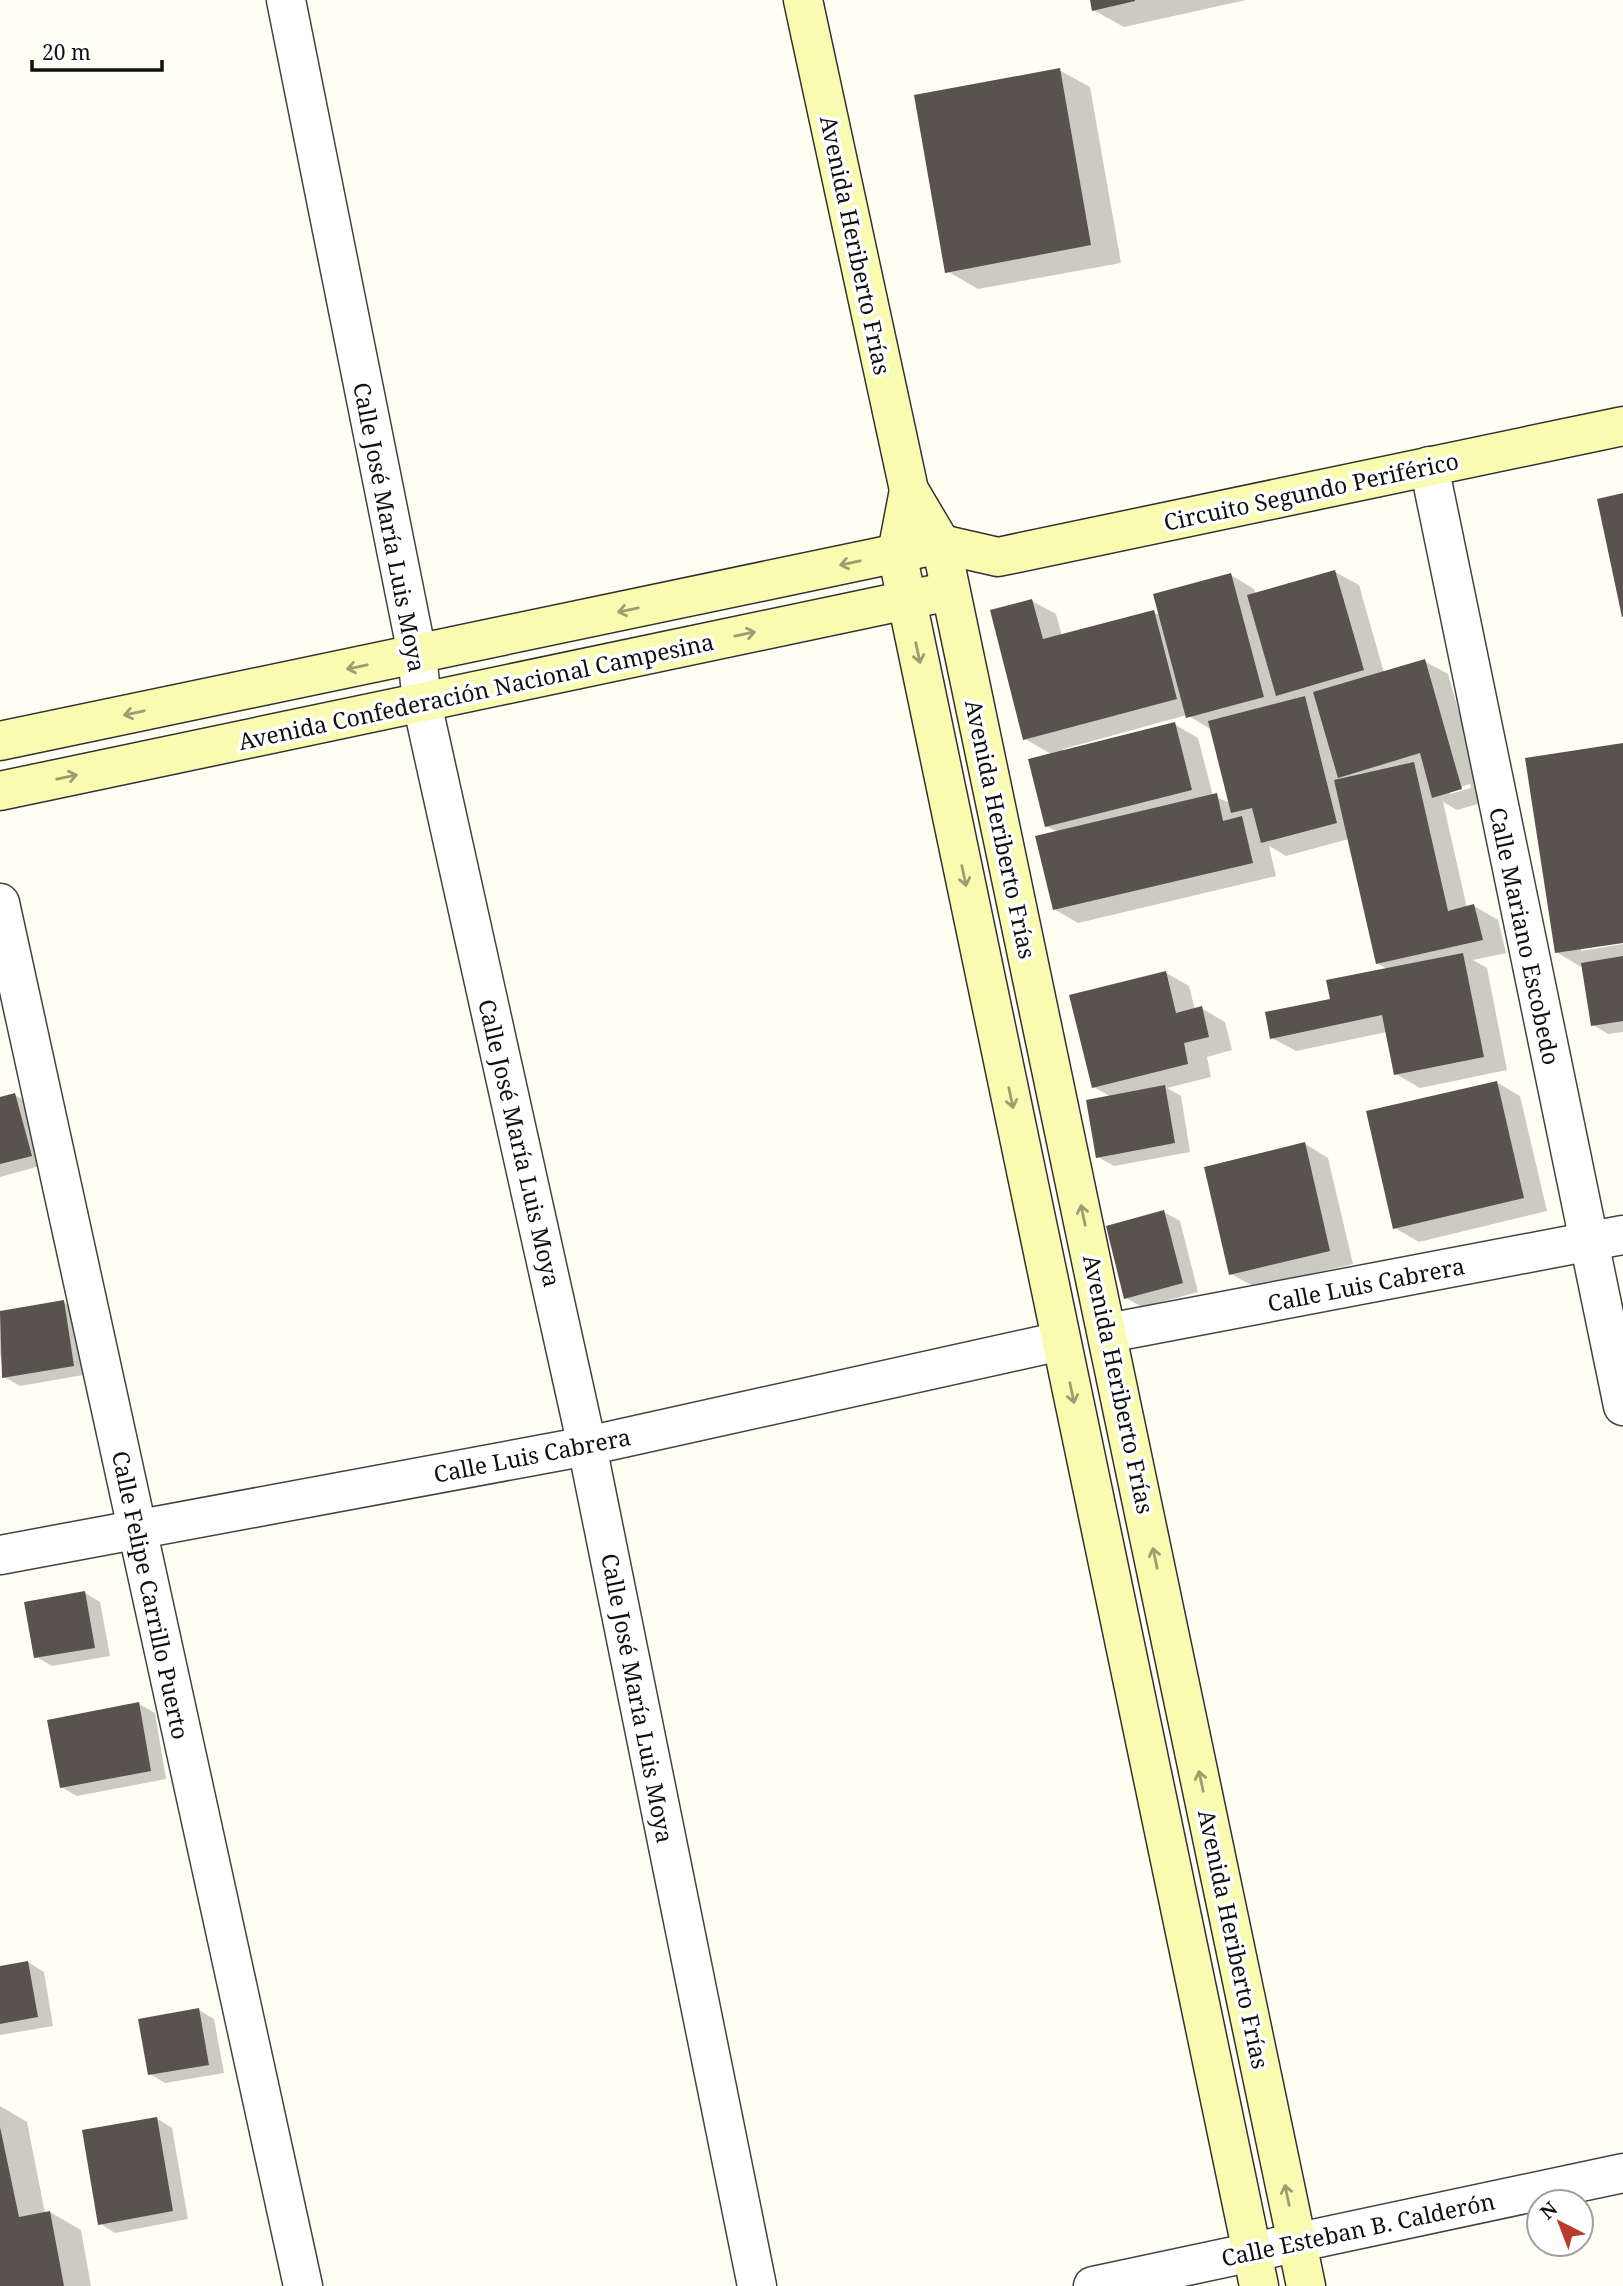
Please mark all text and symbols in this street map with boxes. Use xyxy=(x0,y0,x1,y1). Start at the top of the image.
scale bar xyxy=(32,28,161,72)
text: 20 m xyxy=(42,38,91,66)
street label: Avenida Heriberto Frías xyxy=(813,112,899,378)
street label: Calle José María Luis Moya xyxy=(346,379,434,675)
street label: Circuito Segundo Periférico xyxy=(1161,444,1461,538)
one-way arrow xyxy=(839,557,862,571)
one-way arrow xyxy=(617,603,640,617)
street label: Avenida Confederación Nacional Campesina xyxy=(235,625,717,757)
one-way arrow xyxy=(733,627,756,641)
one-way arrow xyxy=(911,641,925,664)
one-way arrow xyxy=(346,660,369,674)
street label: Avenida Heriberto Frías xyxy=(958,696,1044,962)
one-way arrow xyxy=(123,707,146,721)
one-way arrow xyxy=(55,770,78,784)
street label: Calle Mariano Escobedo xyxy=(1482,804,1568,1068)
one-way arrow xyxy=(959,864,972,886)
street label: Calle José María Luis Moya xyxy=(471,996,569,1290)
one-way arrow xyxy=(1004,1086,1018,1109)
one-way arrow xyxy=(1076,1204,1090,1227)
street label: Calle Luis Cabrera xyxy=(1265,1249,1467,1319)
street label: Avenida Heriberto Frías xyxy=(1076,1251,1162,1517)
one-way arrow xyxy=(1066,1381,1080,1404)
street label: Calle Luis Cabrera xyxy=(431,1420,633,1490)
street label: Calle Felipe Carrillo Puerto xyxy=(105,1448,197,1742)
one-way arrow xyxy=(1147,1547,1161,1570)
street label: Calle José María Luis Moya xyxy=(594,1550,682,1846)
one-way arrow xyxy=(1194,1770,1208,1793)
street label: Avenida Heriberto Frías xyxy=(1191,1806,1277,2072)
street label: Calle Esteban B. Calderón xyxy=(1218,2184,1498,2274)
one-way arrow xyxy=(1280,2184,1294,2207)
north arrow xyxy=(1525,2188,1595,2258)
text: N xyxy=(1534,2196,1563,2225)

